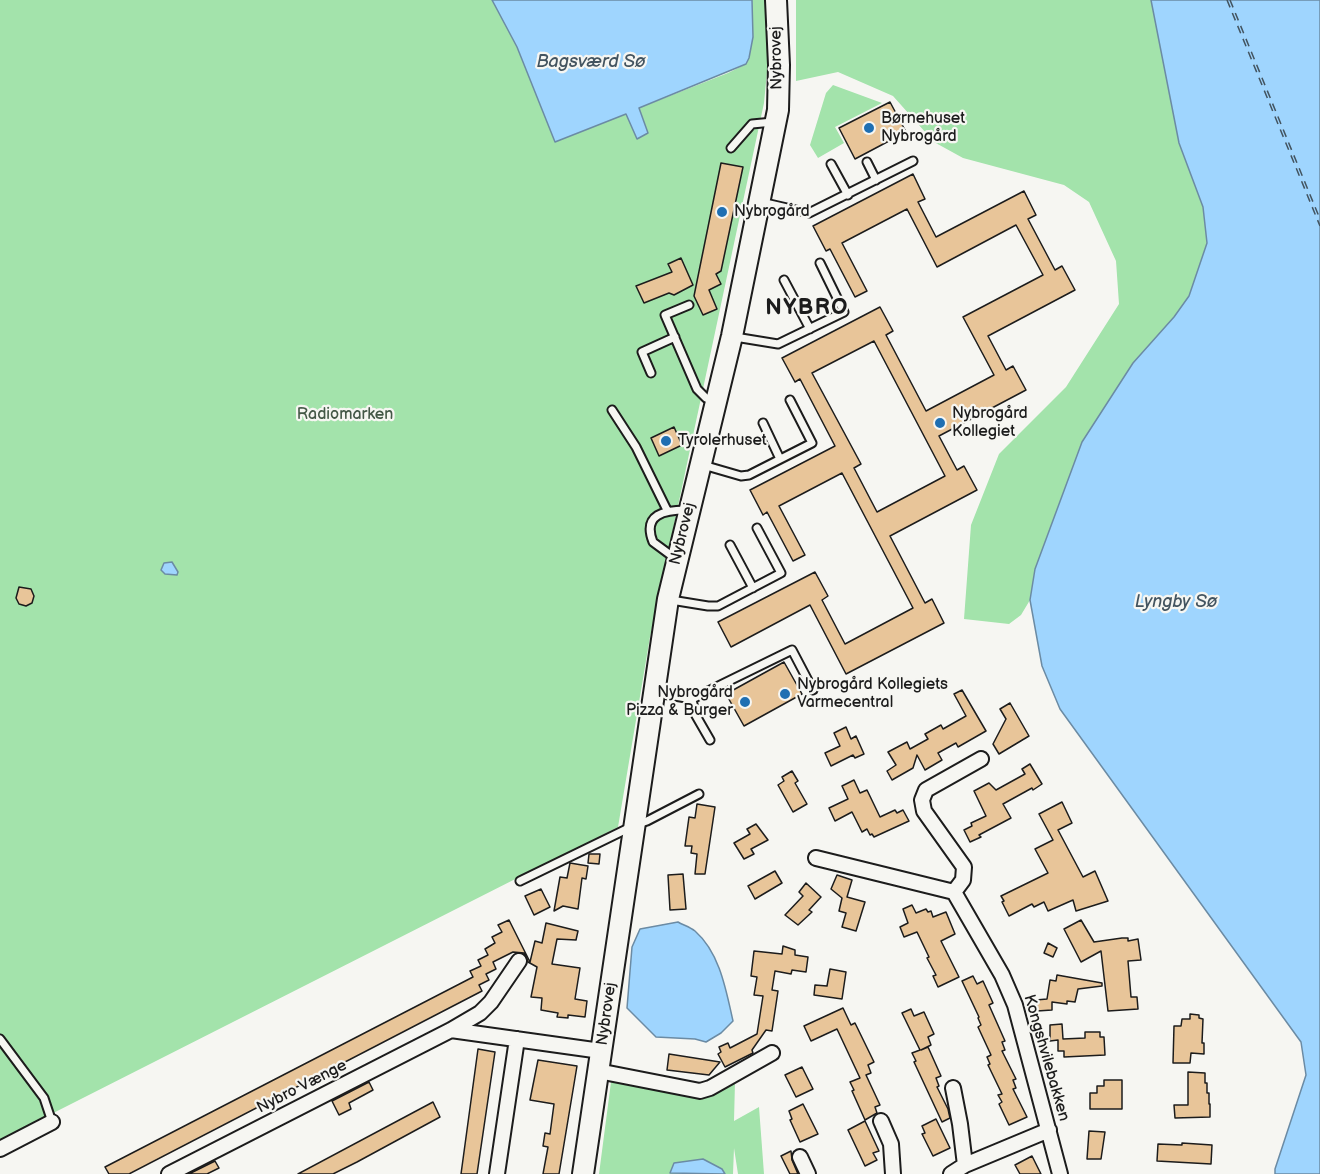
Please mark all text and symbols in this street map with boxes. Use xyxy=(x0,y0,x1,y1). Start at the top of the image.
street label: Nybrovej xyxy=(767,26,787,90)
water label: Bagsværd Sø xyxy=(536,51,646,73)
place label: Børnehuset Nybrogård xyxy=(881,109,965,147)
marker: Børnehuset Nybrogård xyxy=(862,121,876,135)
place label: Nybrogård xyxy=(734,202,810,222)
marker: Nybrogård xyxy=(715,205,729,219)
district label: NYBRO xyxy=(765,295,849,321)
place label: Nybrogård Kollegiet xyxy=(952,404,1028,442)
park label: Radiomarken xyxy=(297,405,393,425)
marker: Nybrogård Kollegiet xyxy=(933,416,947,430)
place label: Tyrolerhuset xyxy=(678,431,767,451)
marker: Tyrolerhuset xyxy=(659,434,673,448)
street label: Nybrovej xyxy=(666,501,700,567)
water label: Lyngby Sø xyxy=(1135,591,1217,613)
place label: Nybrogård Kollegiets Varmecentral xyxy=(797,675,948,713)
place label: Nybrogård Pizza & Burger xyxy=(626,683,733,721)
marker: Nybrogård Kollegiets Varmecentral xyxy=(778,687,792,701)
marker: Nybrogård Pizza & Burger xyxy=(738,695,752,709)
street label: Nybrovej xyxy=(593,981,621,1047)
street label: Kongshvilebakken xyxy=(1019,993,1073,1123)
street label: Nybro Vænge xyxy=(254,1056,350,1118)

